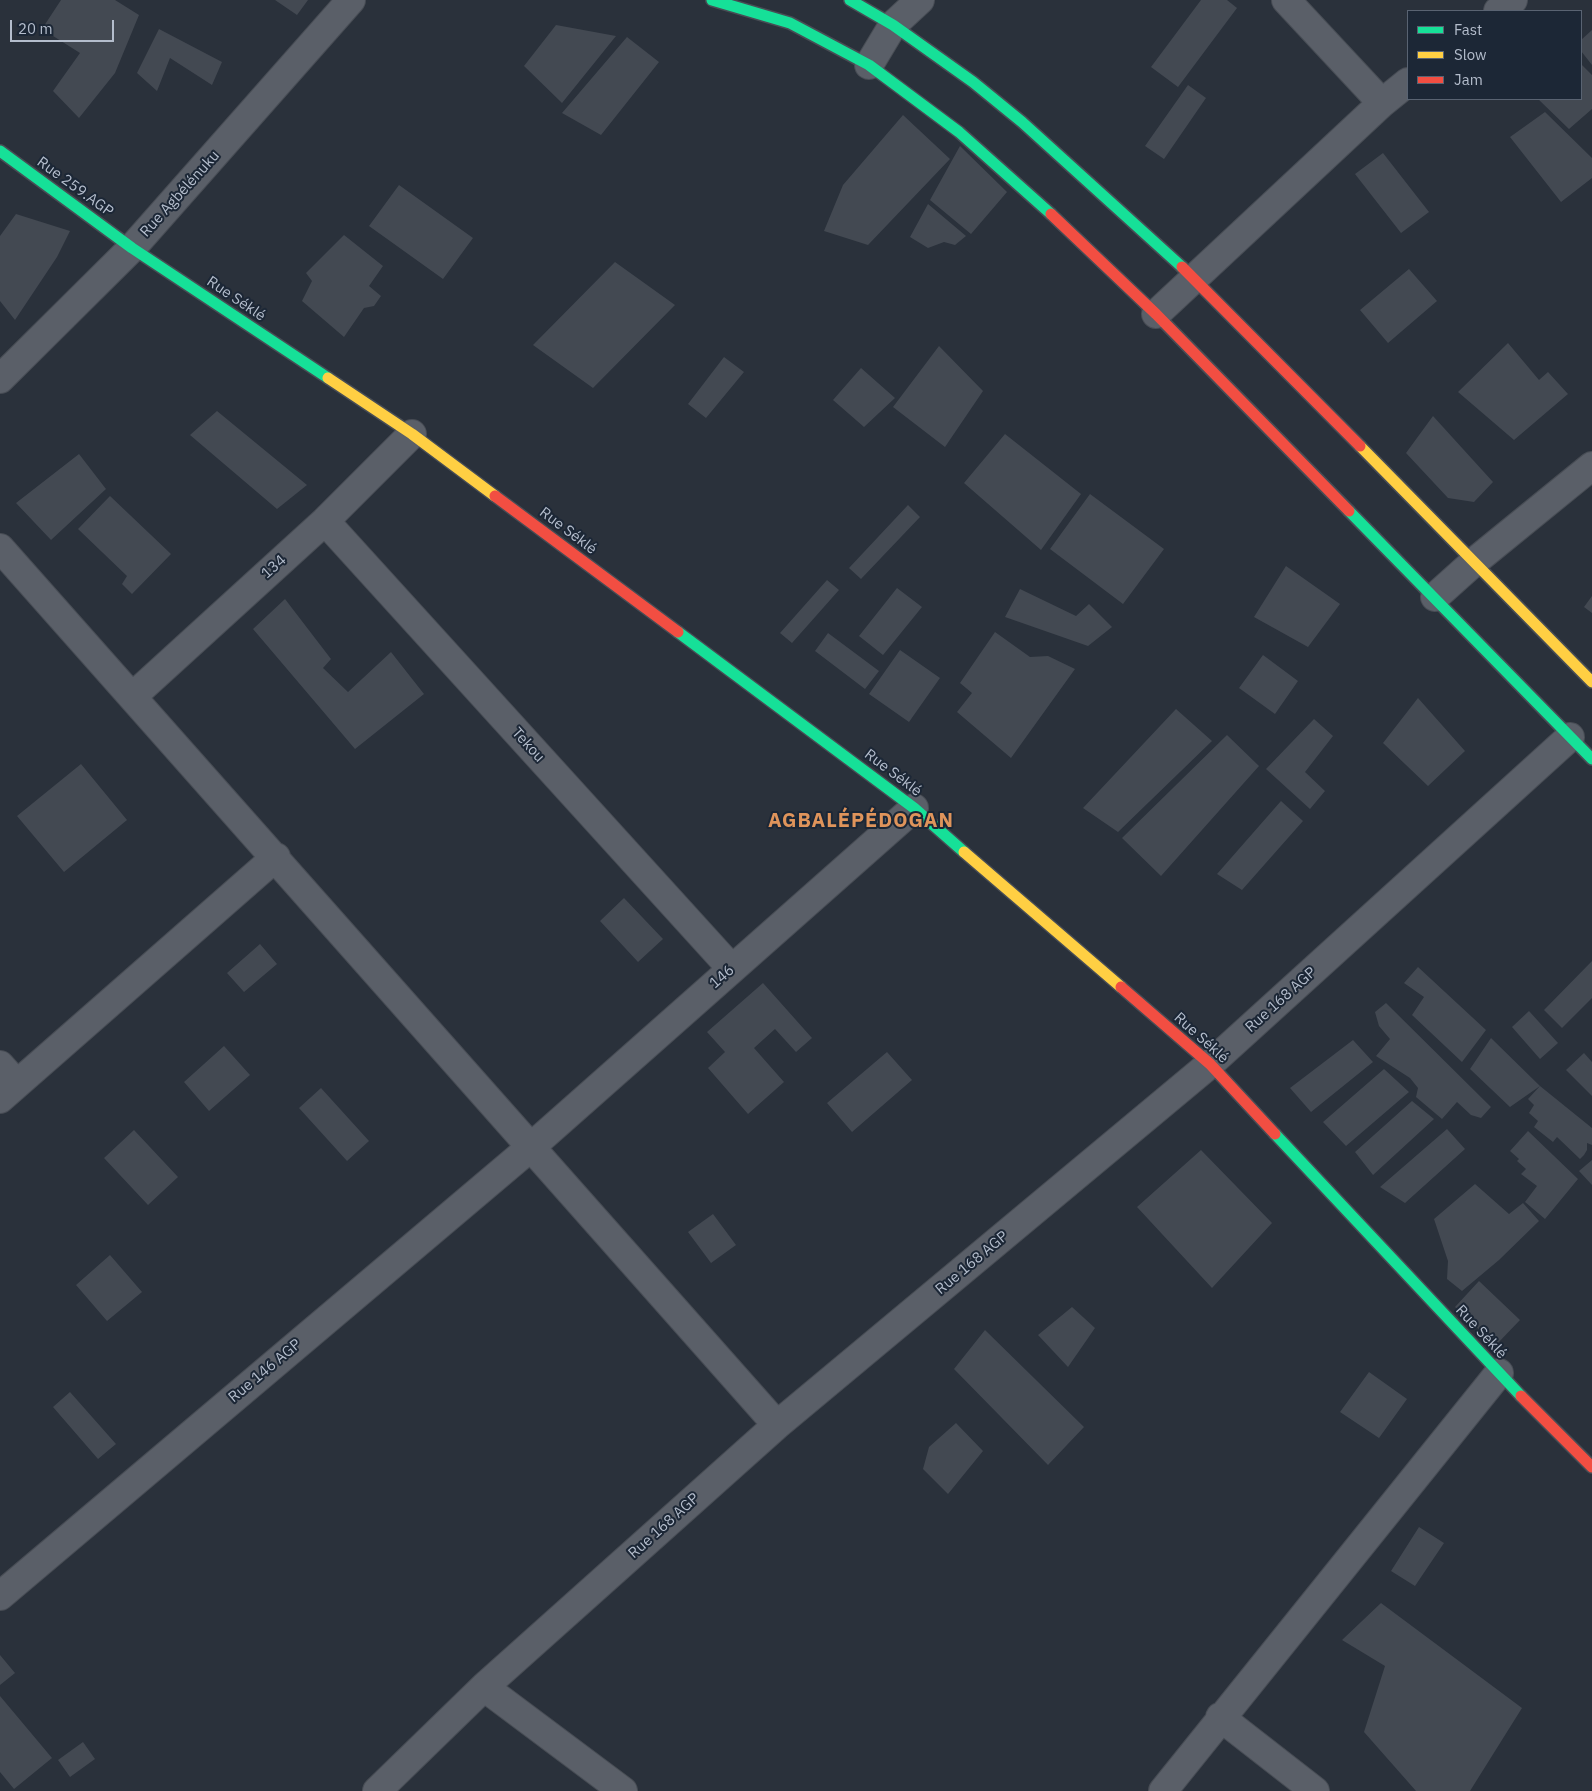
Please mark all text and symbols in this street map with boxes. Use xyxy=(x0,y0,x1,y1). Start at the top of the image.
scale bar xyxy=(12,10,116,42)
legend xyxy=(1407,10,1582,100)
text: 20 m xyxy=(18,19,53,38)
text: Fast xyxy=(1454,20,1482,39)
text: Slow xyxy=(1454,45,1487,64)
text: Jam xyxy=(1454,70,1483,89)
street label: Rue Agbélénuku xyxy=(137,147,223,241)
street label: Rue 259.AGP xyxy=(33,153,117,221)
street label: Rue Séklé xyxy=(203,273,269,325)
street label: Rue Séklé xyxy=(536,504,600,558)
street label: 134 xyxy=(258,551,290,583)
street label: Tekou xyxy=(508,724,548,766)
street label: Rue Séklé xyxy=(861,746,925,800)
district label: AGBALÉPÉDOGAN xyxy=(766,809,956,833)
street label: 146 xyxy=(706,961,738,993)
street label: Rue 168 AGP xyxy=(1242,963,1320,1037)
street label: Rue Séklé xyxy=(1170,1009,1232,1067)
street label: Rue 168 AGP xyxy=(932,1227,1012,1299)
street label: Rue Séklé xyxy=(1452,1301,1510,1363)
street label: Rue 146 AGP xyxy=(225,1335,305,1407)
street label: Rue 168 AGP xyxy=(625,1489,703,1563)

